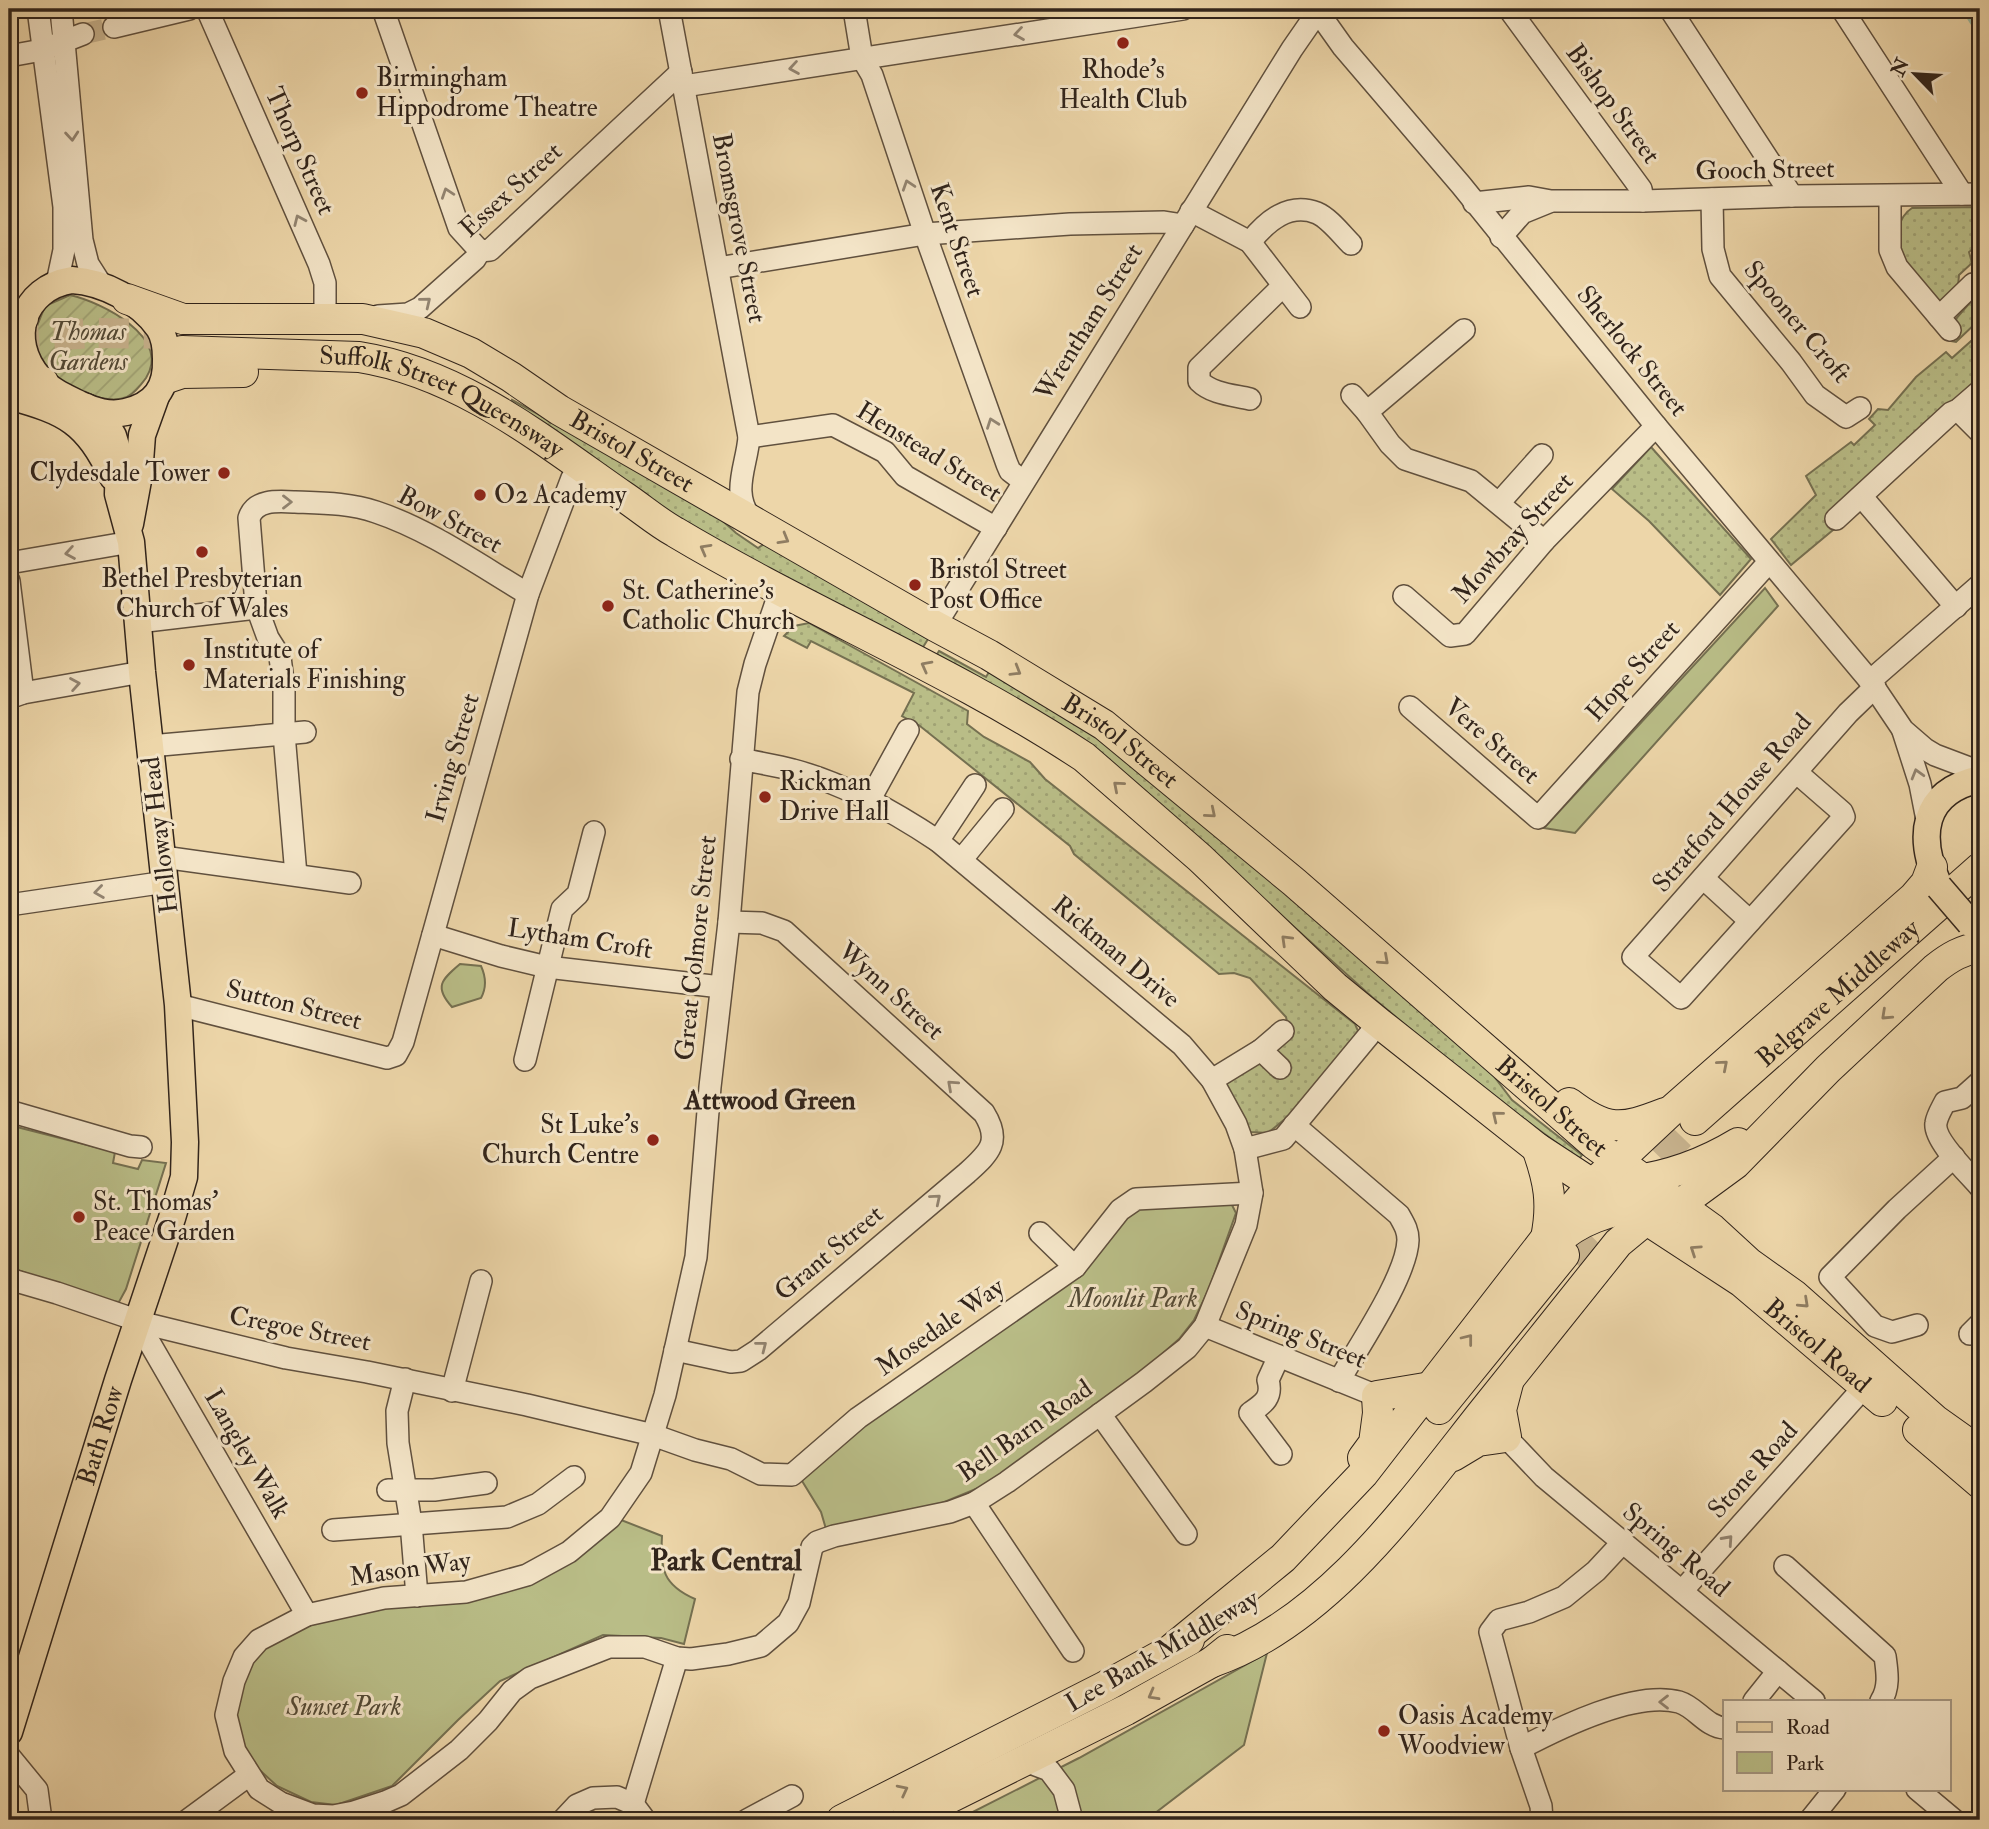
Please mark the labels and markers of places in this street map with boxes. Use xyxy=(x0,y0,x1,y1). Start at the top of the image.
marker: Rhode's Health Club xyxy=(1115,35,1131,51)
place label: Rhode's Health Club xyxy=(1059,54,1187,116)
place label: Birmingham Hippodrome Theatre xyxy=(376,62,598,125)
marker: Birmingham Hippodrome Theatre xyxy=(354,85,370,101)
place label: Clydesdale Tower xyxy=(30,457,210,489)
marker: Clydesdale Tower xyxy=(216,465,232,481)
place label: O2 Academy xyxy=(494,479,627,511)
marker: O2 Academy xyxy=(472,487,488,503)
marker: Bethel Presbyterian Church of Wales xyxy=(194,544,210,560)
place label: Bristol Street Post Office xyxy=(929,554,1067,616)
place label: Bethel Presbyterian Church of Wales xyxy=(101,563,303,625)
place label: St. Catherine's Catholic Church xyxy=(622,575,796,637)
marker: Bristol Street Post Office xyxy=(907,577,923,593)
marker: St. Catherine's Catholic Church xyxy=(600,598,616,614)
place label: Institute of Materials Finishing xyxy=(203,634,406,696)
marker: Institute of Materials Finishing xyxy=(181,657,197,673)
place label: Rickman Drive Hall xyxy=(779,766,890,828)
marker: Rickman Drive Hall xyxy=(757,789,773,805)
place label: St Luke's Church Centre xyxy=(482,1109,639,1171)
marker: St Luke's Church Centre xyxy=(645,1132,661,1148)
place label: St. Thomas' Peace Garden xyxy=(93,1186,235,1248)
marker: St. Thomas' Peace Garden xyxy=(71,1209,87,1225)
place label: Oasis Academy Woodview xyxy=(1397,1700,1553,1762)
marker: Oasis Academy Woodview xyxy=(1376,1723,1392,1739)

